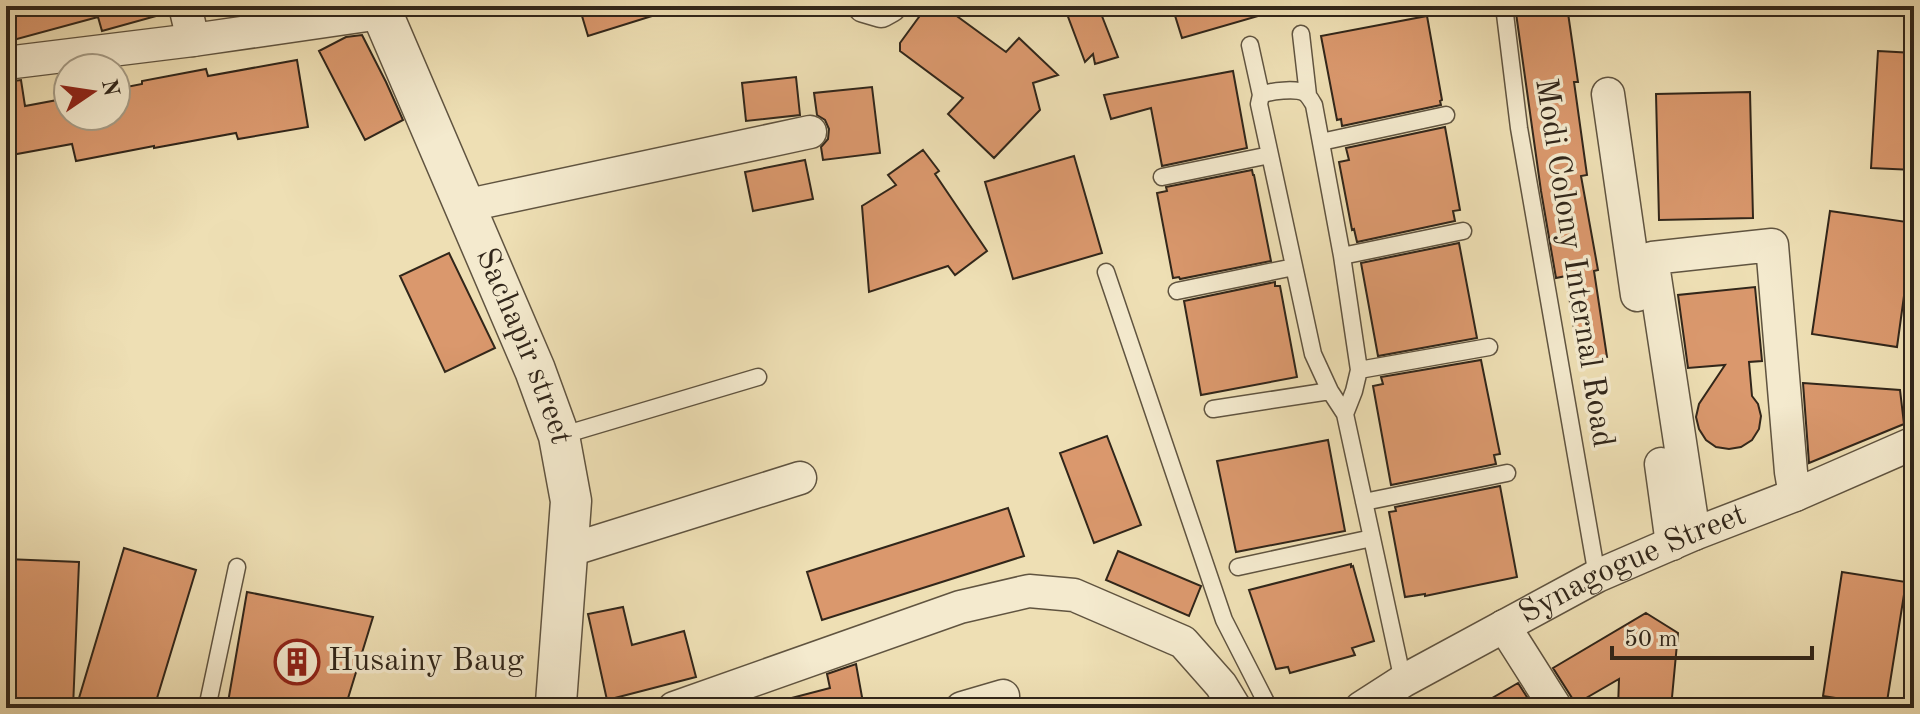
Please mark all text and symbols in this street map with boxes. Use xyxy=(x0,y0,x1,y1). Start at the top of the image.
north arrow xyxy=(52,52,132,132)
street label: Modi Colony Internal Road xyxy=(1528,76,1618,450)
text: N xyxy=(97,77,122,99)
street label: Sachapir street xyxy=(469,244,576,447)
street label: Synagogue Street xyxy=(1514,499,1751,631)
scale bar xyxy=(1612,610,1812,660)
text: 50 m xyxy=(1624,628,1678,652)
building icon: Husainy Baug xyxy=(273,638,321,686)
place label: Husainy Baug xyxy=(328,646,524,678)

